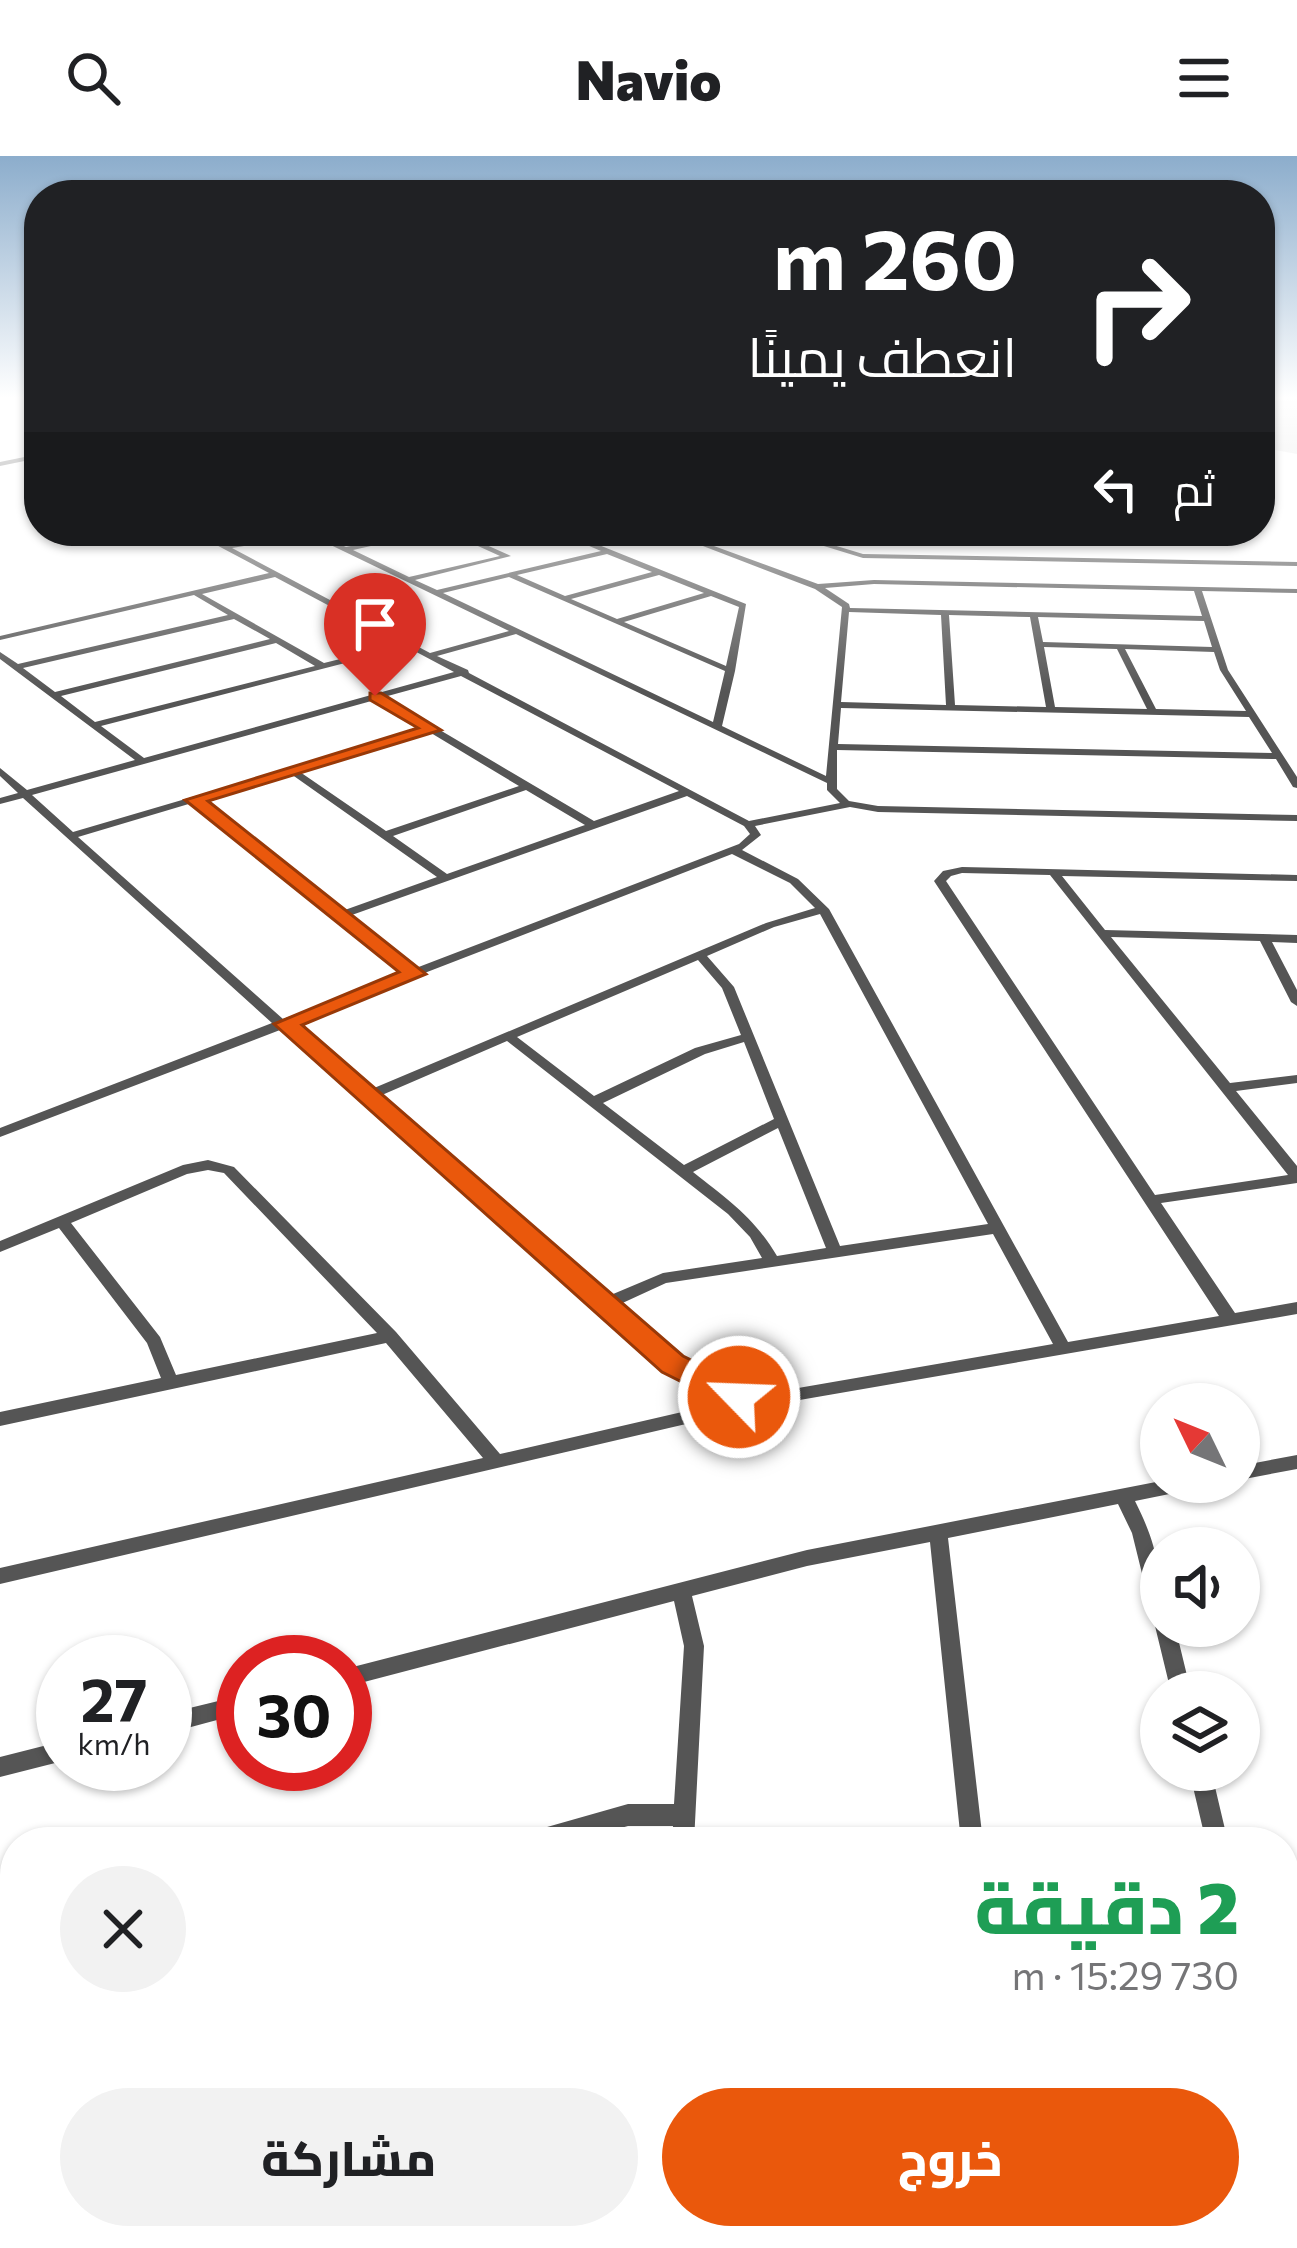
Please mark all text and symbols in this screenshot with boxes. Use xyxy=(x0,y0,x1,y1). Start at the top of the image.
icon: search xyxy=(60,45,126,111)
text: Navio xyxy=(575,45,722,111)
icon: menu xyxy=(1171,45,1237,111)
text: 260 m xyxy=(773,205,1017,307)
icon: right xyxy=(1059,228,1215,384)
text: انعطف يمينًا xyxy=(747,322,1017,388)
icon: left xyxy=(1083,456,1149,522)
text: ثم xyxy=(1173,460,1215,515)
pin xyxy=(324,573,426,696)
icon: arrive xyxy=(342,591,408,657)
position arrow xyxy=(676,1334,802,1460)
north arrow xyxy=(1140,1383,1260,1503)
map controls xyxy=(1140,1383,1260,1791)
button: sound xyxy=(1140,1527,1260,1647)
speed limit sign: 30 xyxy=(216,1635,372,1791)
text: 27 xyxy=(81,1661,147,1734)
button: layers xyxy=(1140,1671,1260,1791)
text: km/h xyxy=(78,1724,150,1761)
text: 2 دقيقة xyxy=(975,1861,1239,1949)
button: close xyxy=(60,1866,186,1992)
text: 730 m · 15:29 xyxy=(1012,1950,1239,1998)
button: مشاركة xyxy=(60,2088,638,2226)
button: خروج xyxy=(662,2088,1239,2226)

